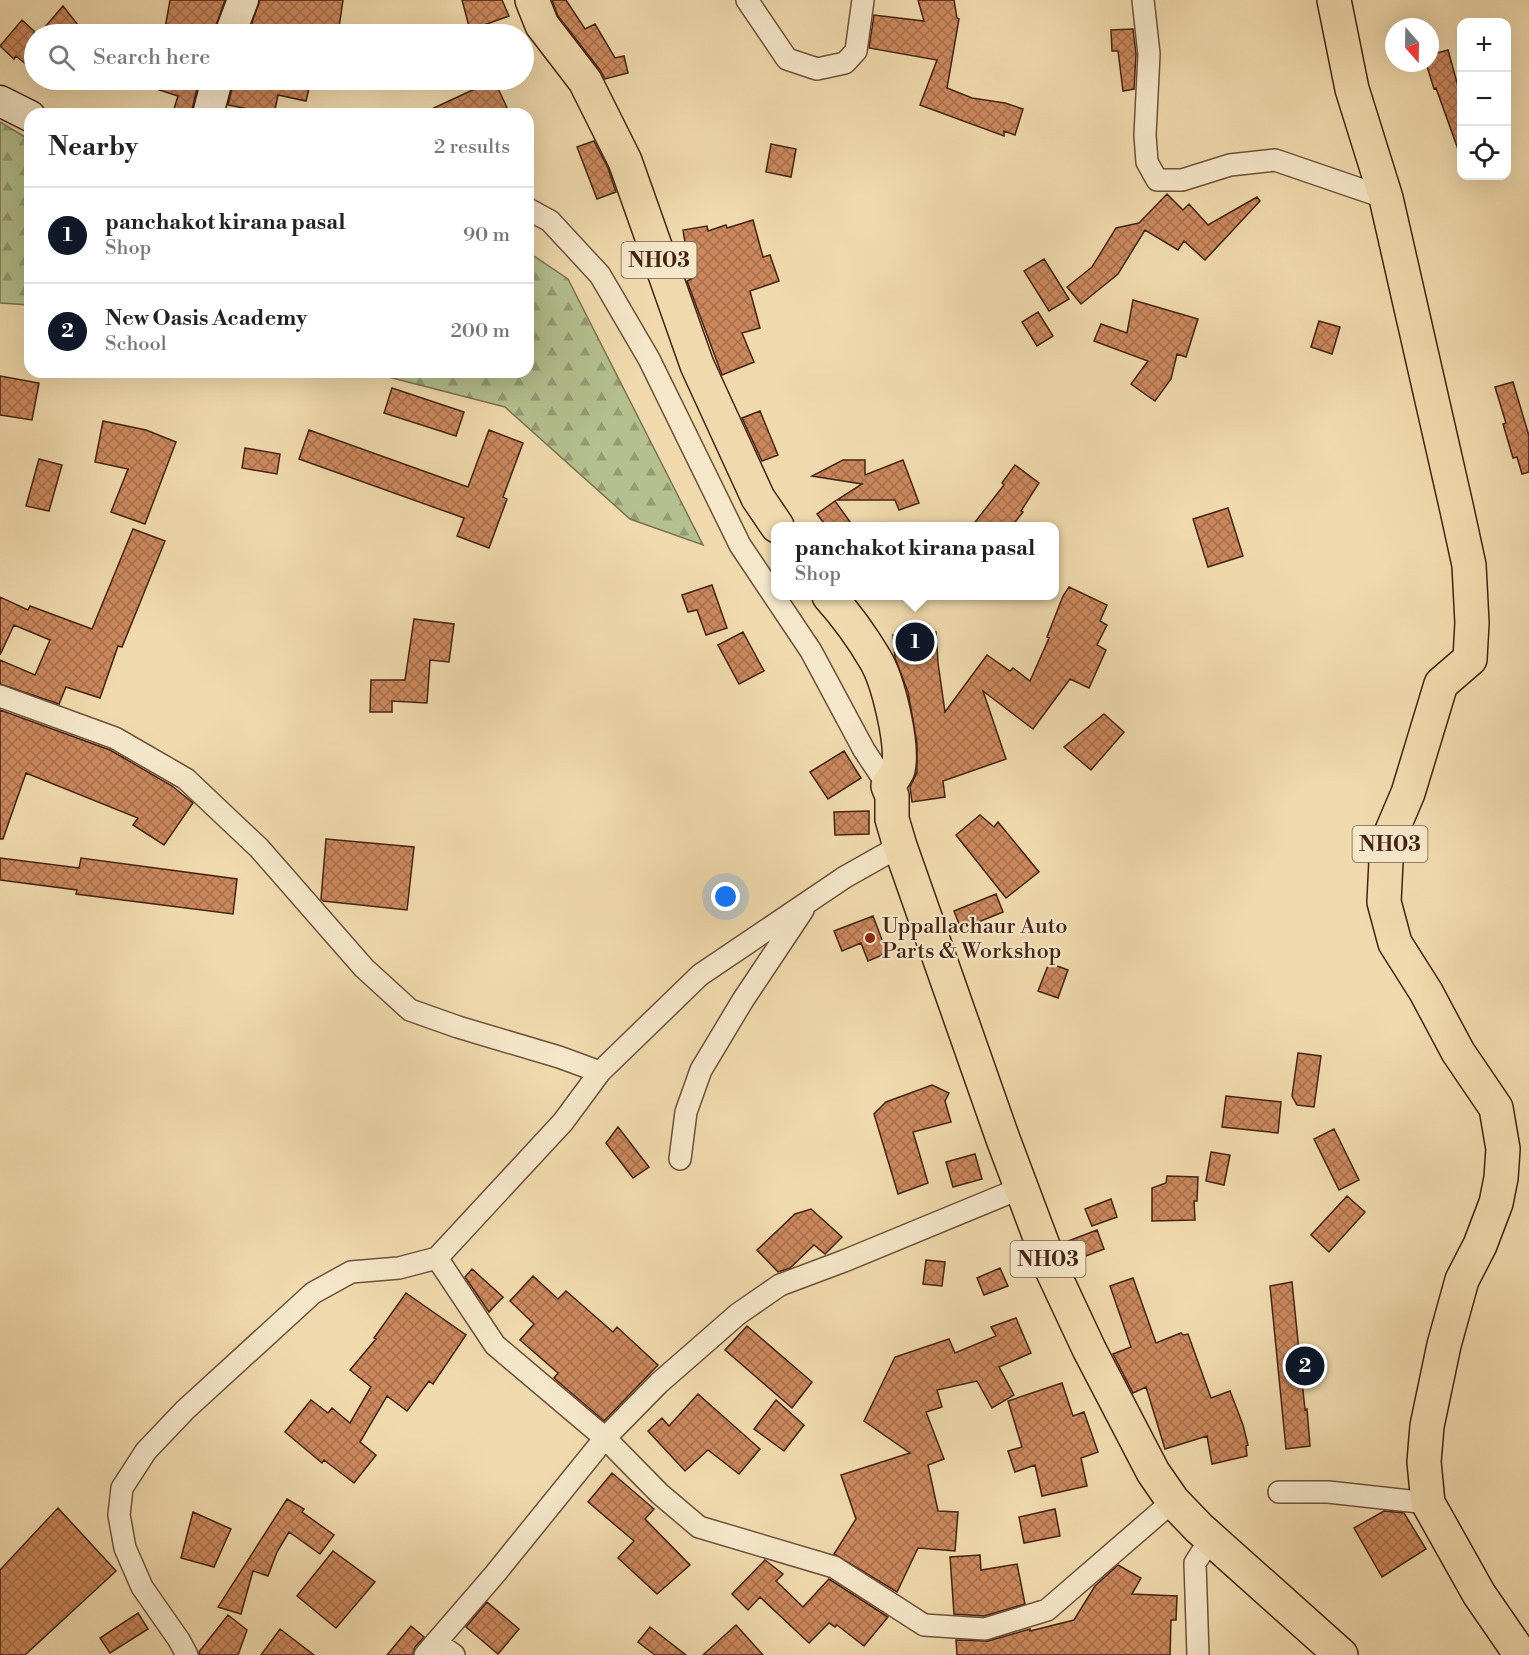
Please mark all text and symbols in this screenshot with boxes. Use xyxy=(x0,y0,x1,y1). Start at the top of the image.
north arrow xyxy=(1385,18,1439,72)
map controls xyxy=(1457,18,1511,180)
button: + xyxy=(1457,18,1511,72)
search box xyxy=(24,24,534,90)
icon: search xyxy=(45,41,78,74)
text: Search here xyxy=(93,44,210,71)
button: − xyxy=(1457,72,1511,126)
button: locate xyxy=(1457,126,1511,180)
text: Nearby xyxy=(48,131,138,163)
text: 2 results xyxy=(434,135,510,160)
text: panchakot kirana pasal xyxy=(105,209,345,236)
text: 1 xyxy=(63,223,72,248)
text: 90 m xyxy=(463,223,510,248)
text: Shop xyxy=(105,236,151,261)
road number: NH03 xyxy=(622,242,696,278)
text: New Oasis Academy xyxy=(105,305,307,332)
text: 2 xyxy=(61,319,74,344)
text: 200 m xyxy=(450,319,510,344)
text: School xyxy=(105,332,167,357)
popup xyxy=(771,522,1059,600)
text: panchakot kirana pasal xyxy=(795,535,1035,562)
text: Shop xyxy=(795,562,841,587)
pin: 1 xyxy=(896,620,934,664)
road number: NH03 xyxy=(1352,826,1428,862)
your location xyxy=(711,882,740,911)
place label: Uppallachaur Auto Parts & Workshop xyxy=(882,913,1068,965)
marker: Uppallachaur Auto Parts & Workshop xyxy=(863,931,877,945)
road number: NH03 xyxy=(1010,1241,1086,1277)
pin: 2 xyxy=(1286,1344,1324,1388)

